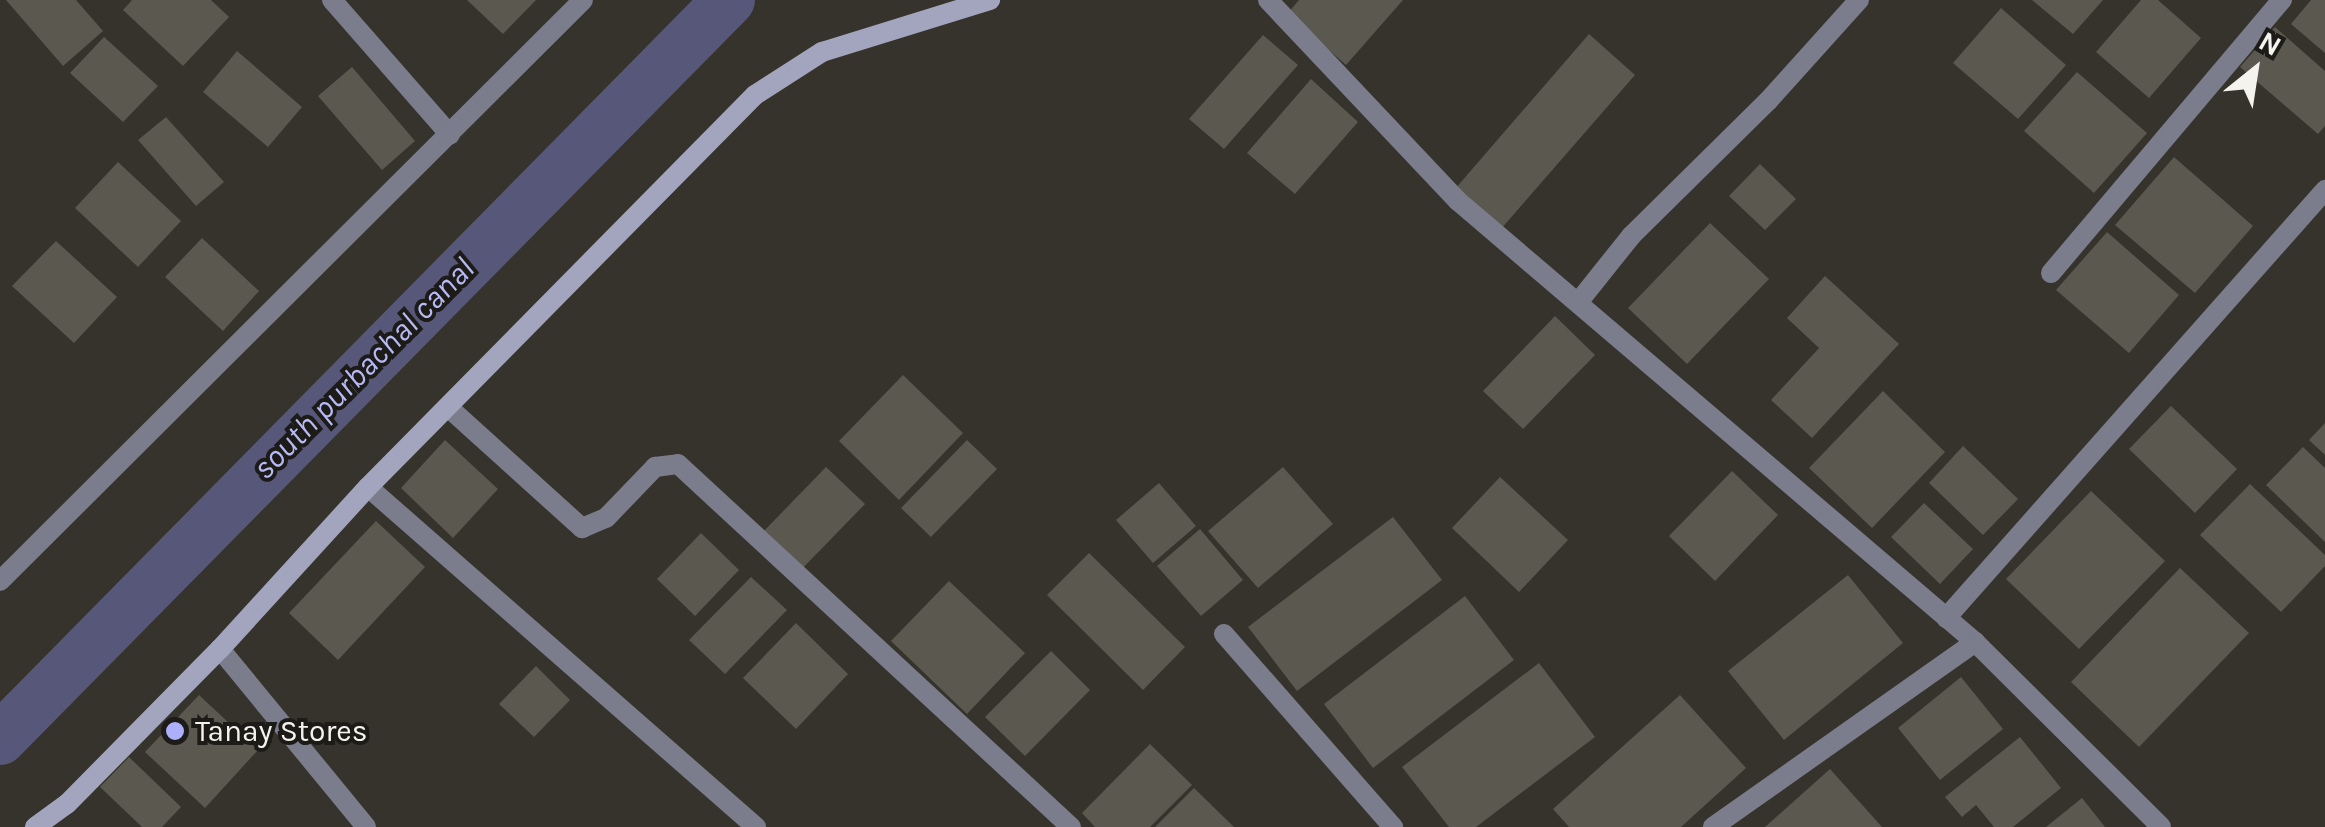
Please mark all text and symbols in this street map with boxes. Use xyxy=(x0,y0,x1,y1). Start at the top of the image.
north arrow xyxy=(2205,20,2305,120)
text: N xyxy=(2253,24,2287,63)
water label: south purbachal canal xyxy=(245,250,483,488)
place label: Tanay Stores xyxy=(195,713,367,749)
marker: Tanay Stores xyxy=(164,720,186,742)

